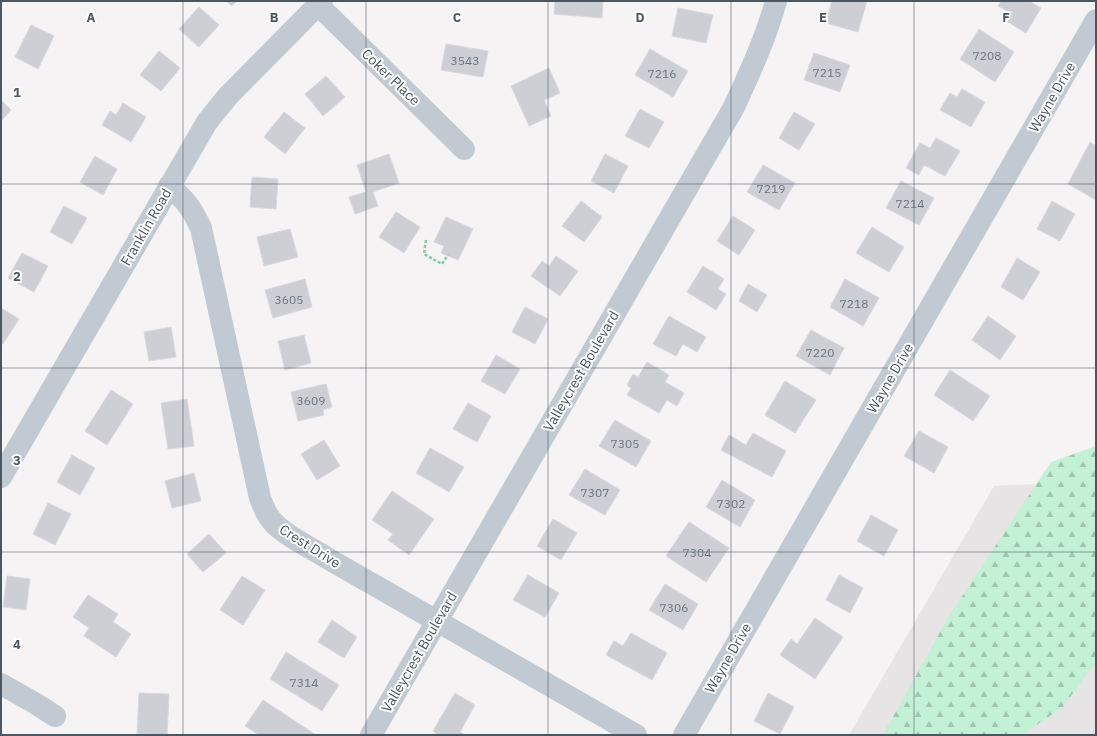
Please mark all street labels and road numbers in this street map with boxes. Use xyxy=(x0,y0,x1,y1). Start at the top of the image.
street label: Coker Place xyxy=(358,45,424,109)
street label: Wayne Drive xyxy=(1025,58,1079,135)
street label: Franklin Road xyxy=(117,185,175,269)
street label: Valleycrest Boulevard xyxy=(539,308,623,434)
street label: Wayne Drive xyxy=(863,339,917,416)
street label: Crest Drive xyxy=(276,520,344,572)
street label: Valleycrest Boulevard xyxy=(377,589,461,715)
street label: Wayne Drive xyxy=(701,619,755,696)

